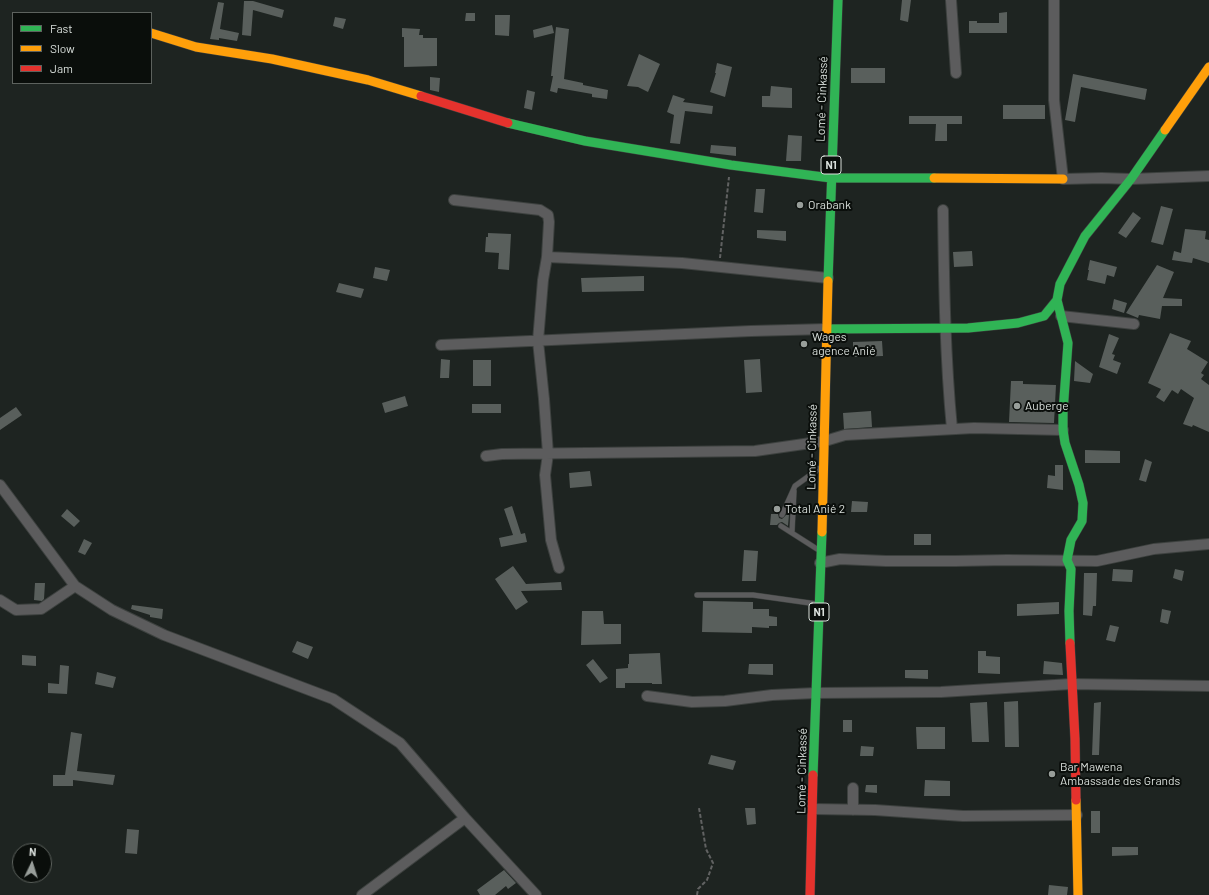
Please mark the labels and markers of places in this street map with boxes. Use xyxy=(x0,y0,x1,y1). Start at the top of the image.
place label: Orabank xyxy=(808,198,851,212)
marker: Orabank xyxy=(795,200,805,210)
place label: Wages agence Anié xyxy=(812,330,876,358)
marker: Wages agence Anié xyxy=(799,339,809,349)
place label: Auberge xyxy=(1025,399,1069,413)
marker: Auberge xyxy=(1012,401,1022,411)
place label: Total Anié 2 xyxy=(785,502,845,516)
marker: Total Anié 2 xyxy=(772,504,782,514)
place label: Bar Mawena Ambassade des Grands xyxy=(1060,760,1180,788)
marker: Bar Mawena Ambassade des Grands xyxy=(1047,769,1057,779)

